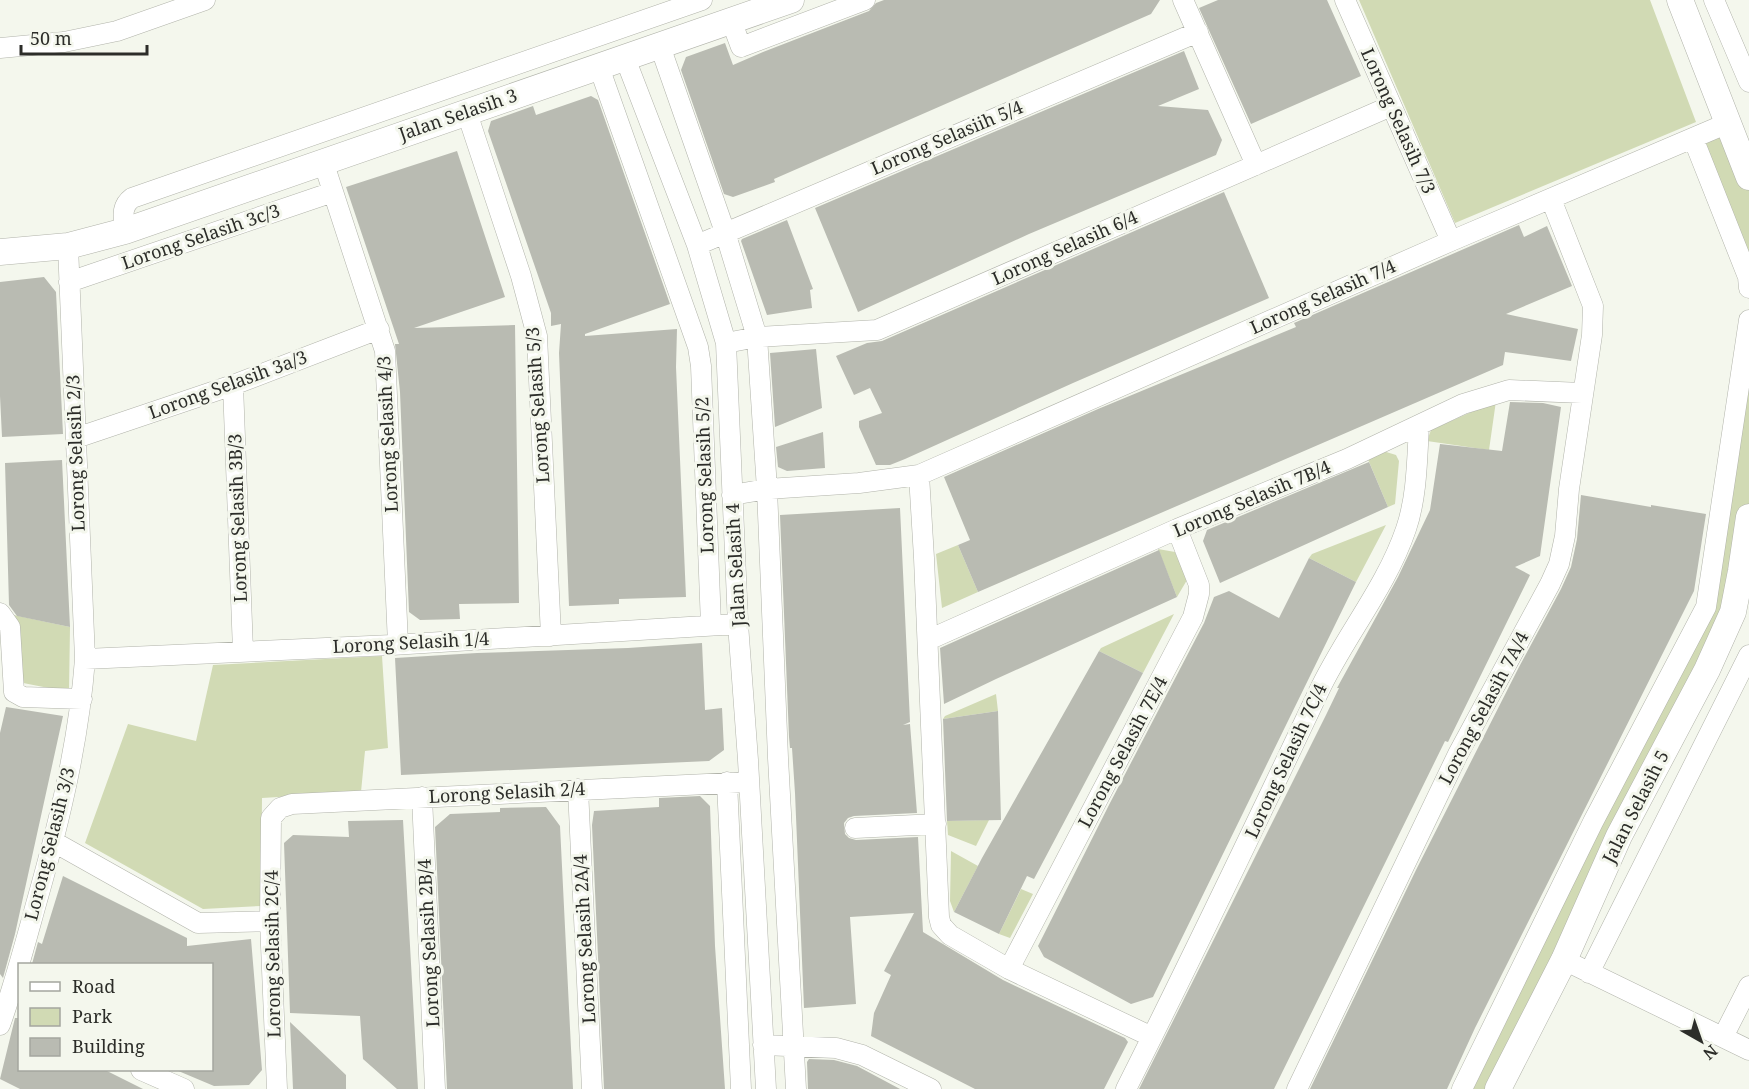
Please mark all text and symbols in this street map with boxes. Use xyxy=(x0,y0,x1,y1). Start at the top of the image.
scale bar xyxy=(21,18,147,56)
text: 50 m xyxy=(30,26,72,50)
street label: Lorong Selasih 7/3 xyxy=(1356,44,1442,197)
street label: Jalan Selasih 3 xyxy=(394,83,520,146)
street label: Lorong Selasiih 5/4 xyxy=(867,94,1026,180)
street label: Lorong Selasih 3c/3 xyxy=(118,198,283,274)
street label: Lorong Selasih 6/4 xyxy=(988,204,1141,290)
street label: Lorong Selasih 7/4 xyxy=(1246,253,1399,339)
street label: Lorong Selasih 5/3 xyxy=(520,326,554,484)
street label: Lorong Selasih 3a/3 xyxy=(145,344,310,424)
street label: Lorong Selasih 4/3 xyxy=(371,355,403,513)
street label: Lorong Selasih 2/3 xyxy=(60,374,90,532)
street label: Lorong Selasih 5/2 xyxy=(689,396,719,554)
street label: Lorong Selasih 3B/3 xyxy=(222,433,252,603)
street label: Lorong Selasih 7B/4 xyxy=(1169,454,1334,542)
street label: Jalan Selasih 4 xyxy=(720,503,750,628)
street label: Lorong Selasih 1/4 xyxy=(332,626,490,658)
street label: Lorong Selasih 7A/4 xyxy=(1433,627,1534,788)
street label: Lorong Selasih 7E/4 xyxy=(1072,672,1172,831)
street label: Lorong Selasih 7C/4 xyxy=(1239,679,1331,842)
street label: Jalan Selasih 5 xyxy=(1596,746,1674,868)
street label: Lorong Selasih 3/3 xyxy=(18,765,80,923)
street label: Lorong Selasih 2/4 xyxy=(428,776,586,808)
street label: Lorong Selasih 2A/4 xyxy=(568,854,600,1024)
street label: Lorong Selasih 2B/4 xyxy=(412,858,444,1028)
street label: Lorong Selasih 2C/4 xyxy=(259,870,285,1038)
legend xyxy=(18,963,213,1071)
text: Road xyxy=(72,974,115,998)
text: Park xyxy=(72,1004,112,1028)
north arrow xyxy=(1671,1011,1731,1071)
text: Building xyxy=(72,1034,145,1058)
text: N xyxy=(1698,1040,1723,1065)

